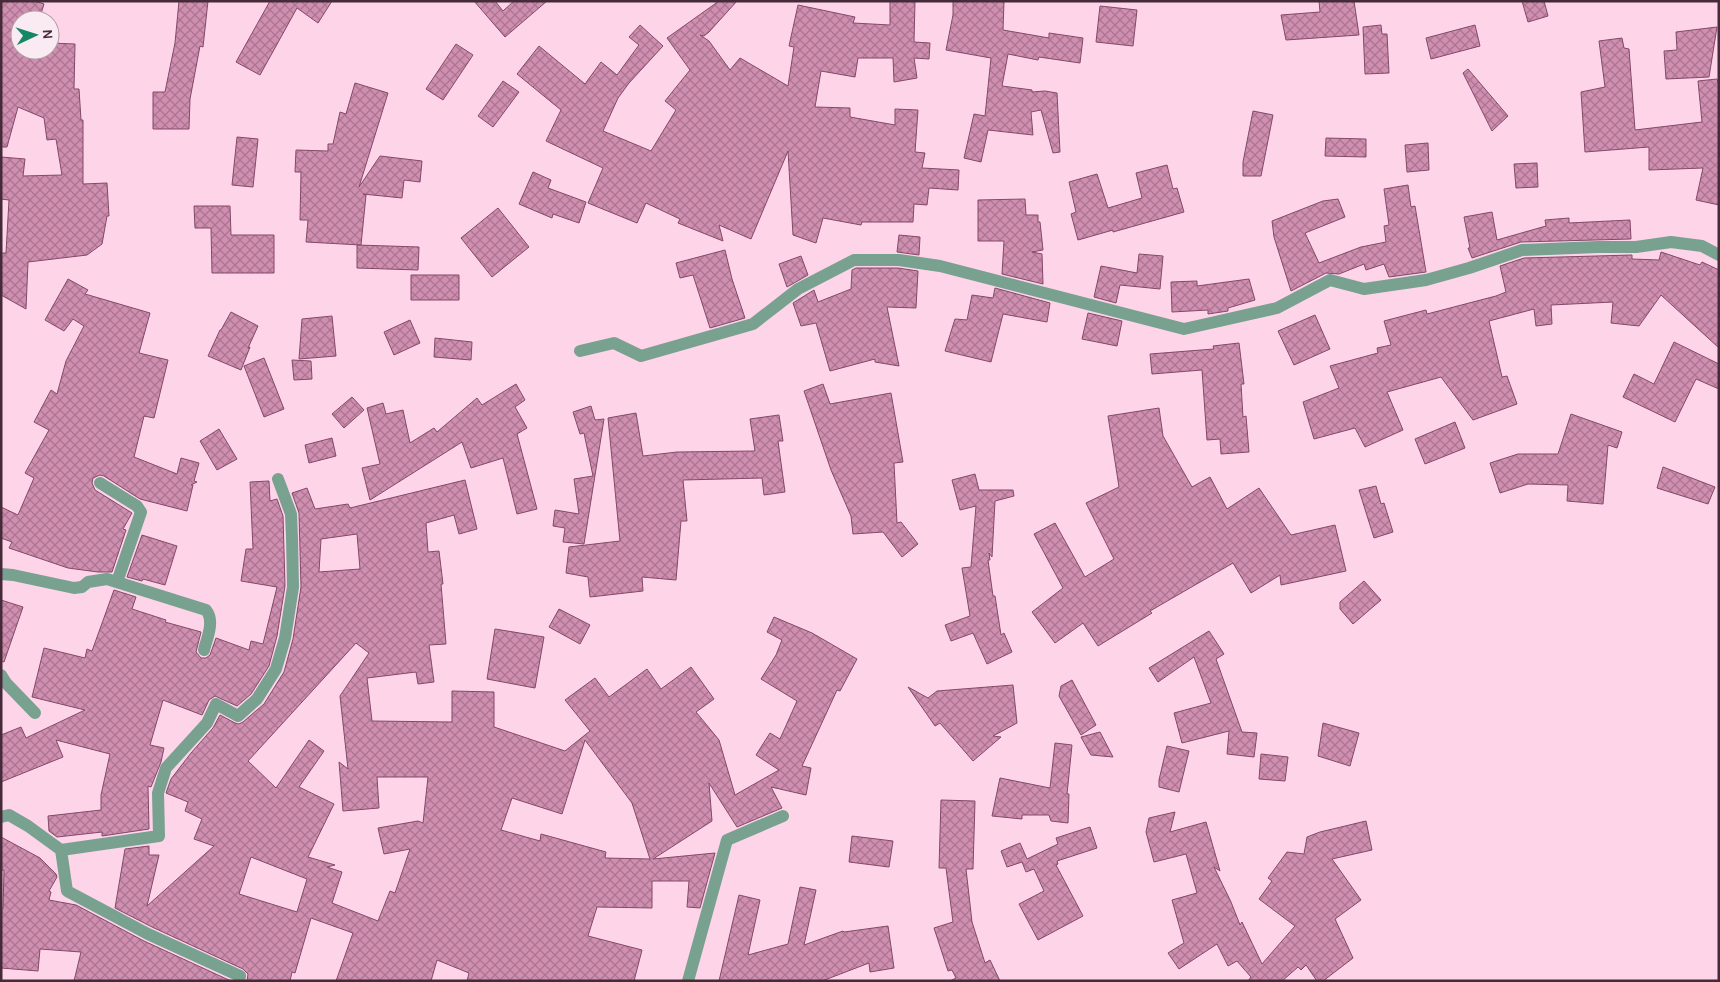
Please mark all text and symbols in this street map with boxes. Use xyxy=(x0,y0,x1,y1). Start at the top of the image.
north arrow xyxy=(10,10,60,60)
text: N xyxy=(39,29,56,40)

